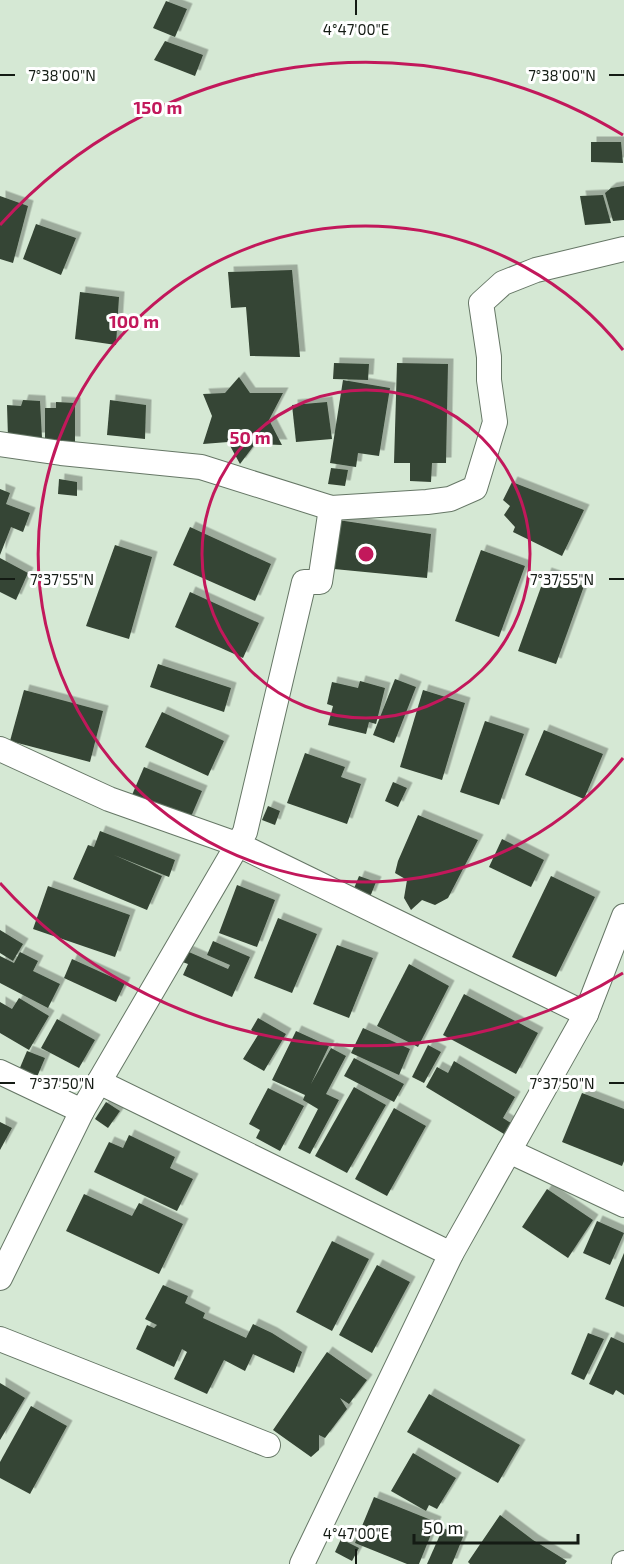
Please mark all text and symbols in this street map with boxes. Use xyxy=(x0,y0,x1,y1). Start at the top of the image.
text: 4°47'00"E xyxy=(323,20,389,38)
text: 7°38'00"N xyxy=(28,66,96,84)
text: 7°38'00"N xyxy=(528,66,596,84)
text: 150 m xyxy=(134,96,182,118)
text: 100 m xyxy=(109,310,159,332)
text: 50 m xyxy=(229,426,271,448)
centre of rings xyxy=(356,544,376,564)
text: 7°37'55"N xyxy=(30,570,94,588)
text: 7°37'55"N xyxy=(530,570,594,588)
text: 7°37'50"N xyxy=(29,1074,95,1092)
text: 7°37'50"N xyxy=(529,1074,595,1092)
scale bar xyxy=(414,1507,578,1545)
text: 50 m xyxy=(423,1516,463,1538)
text: 4°47'00"E xyxy=(323,1524,389,1542)

